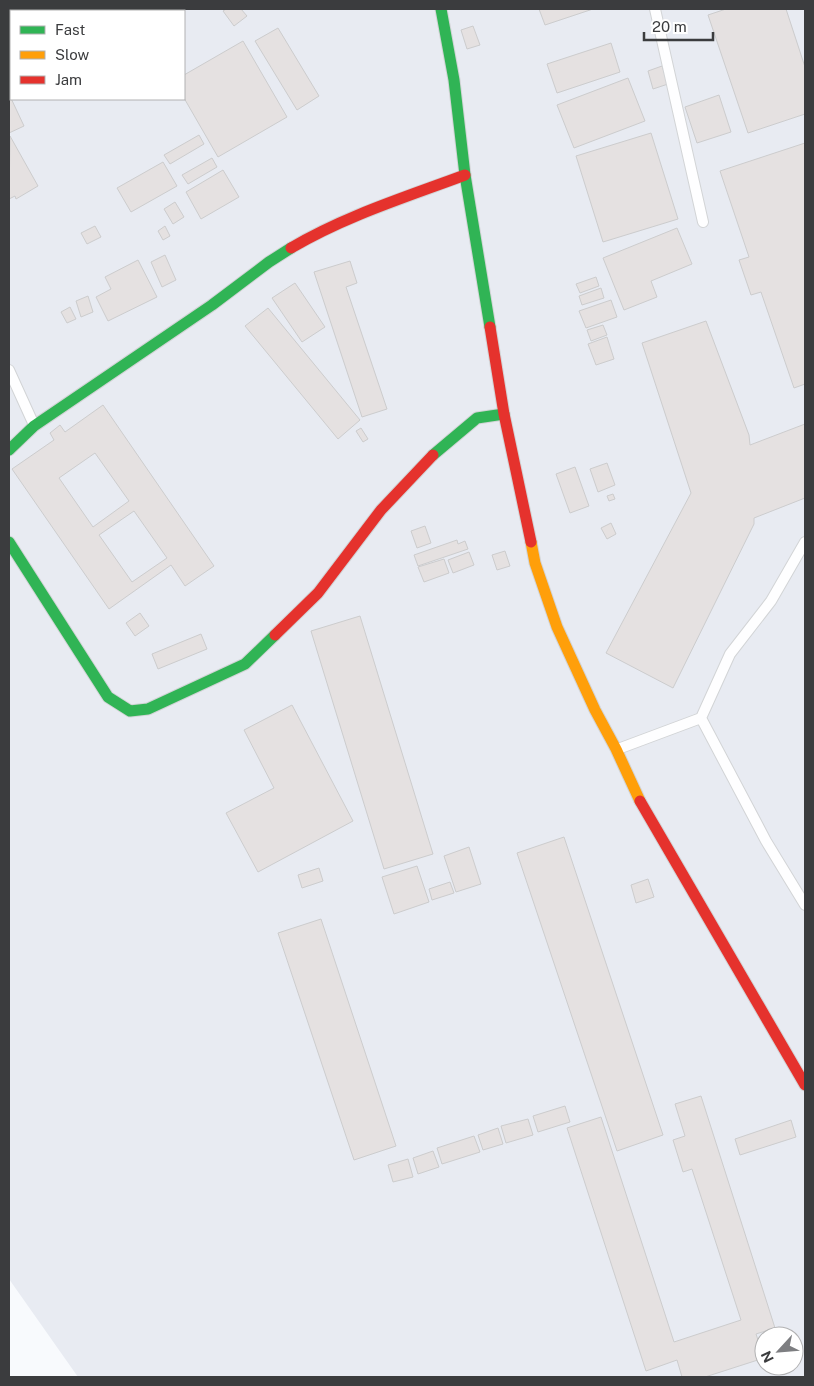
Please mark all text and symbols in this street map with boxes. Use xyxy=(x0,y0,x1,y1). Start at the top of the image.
legend xyxy=(10,10,185,100)
scale bar xyxy=(644,10,713,42)
text: 20 m xyxy=(652,18,687,35)
text: Fast xyxy=(55,21,85,38)
text: Slow xyxy=(55,46,90,63)
text: Jam xyxy=(55,71,82,88)
north arrow xyxy=(754,1326,804,1376)
text: N xyxy=(758,1348,777,1365)

